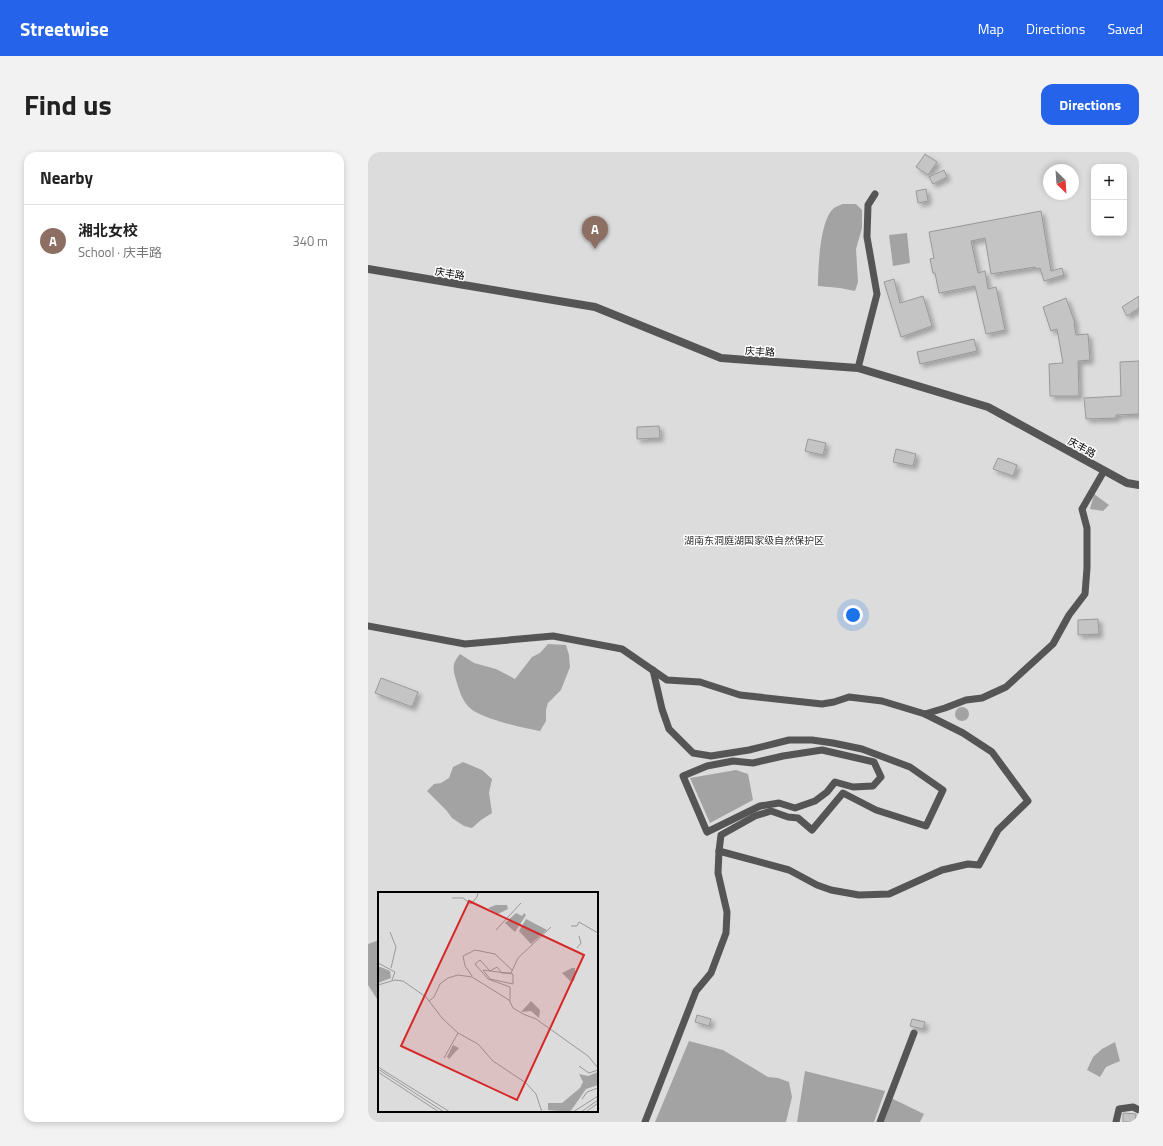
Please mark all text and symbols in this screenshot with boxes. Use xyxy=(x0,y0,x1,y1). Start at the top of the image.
text: Streetwise xyxy=(20,14,109,43)
text: Map xyxy=(978,18,1004,39)
text: Directions xyxy=(1026,18,1085,39)
text: Saved xyxy=(1107,18,1143,39)
text: Find us xyxy=(24,83,112,126)
button: Directions xyxy=(1041,84,1139,125)
north arrow xyxy=(1043,164,1079,200)
map controls xyxy=(1091,164,1127,236)
button: + xyxy=(1091,164,1127,200)
text: Nearby xyxy=(40,165,93,191)
button: − xyxy=(1091,200,1127,236)
pin: A xyxy=(582,216,608,249)
text: 湘北女校 xyxy=(78,219,138,242)
text: A xyxy=(49,231,57,251)
text: 340 m xyxy=(292,231,328,251)
text: School · 庆丰路 xyxy=(78,242,162,262)
street label: 庆丰路 xyxy=(434,264,466,283)
street label: 庆丰路 xyxy=(744,343,775,360)
street label: 庆丰路 xyxy=(1065,434,1099,461)
park label: 湖南东洞庭湖国家级自然保护区 xyxy=(684,533,824,548)
your location xyxy=(843,605,863,625)
inset map xyxy=(378,892,598,1112)

